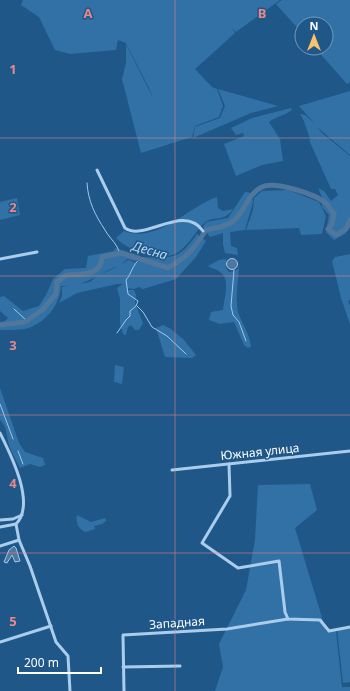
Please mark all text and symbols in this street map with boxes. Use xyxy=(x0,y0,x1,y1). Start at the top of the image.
text: A xyxy=(84,4,93,22)
text: B xyxy=(258,4,266,22)
north arrow xyxy=(294,16,334,56)
text: N xyxy=(310,18,318,33)
text: 1 xyxy=(9,60,17,78)
text: 2 xyxy=(9,198,17,216)
water label: Десна xyxy=(128,236,170,264)
text: 3 xyxy=(9,336,17,354)
street label: Южная улица xyxy=(220,439,300,464)
text: 4 xyxy=(9,474,17,492)
text: 5 xyxy=(9,612,17,630)
street label: Западная xyxy=(149,612,205,633)
scale bar xyxy=(18,649,101,675)
text: 200 m xyxy=(24,654,59,671)

